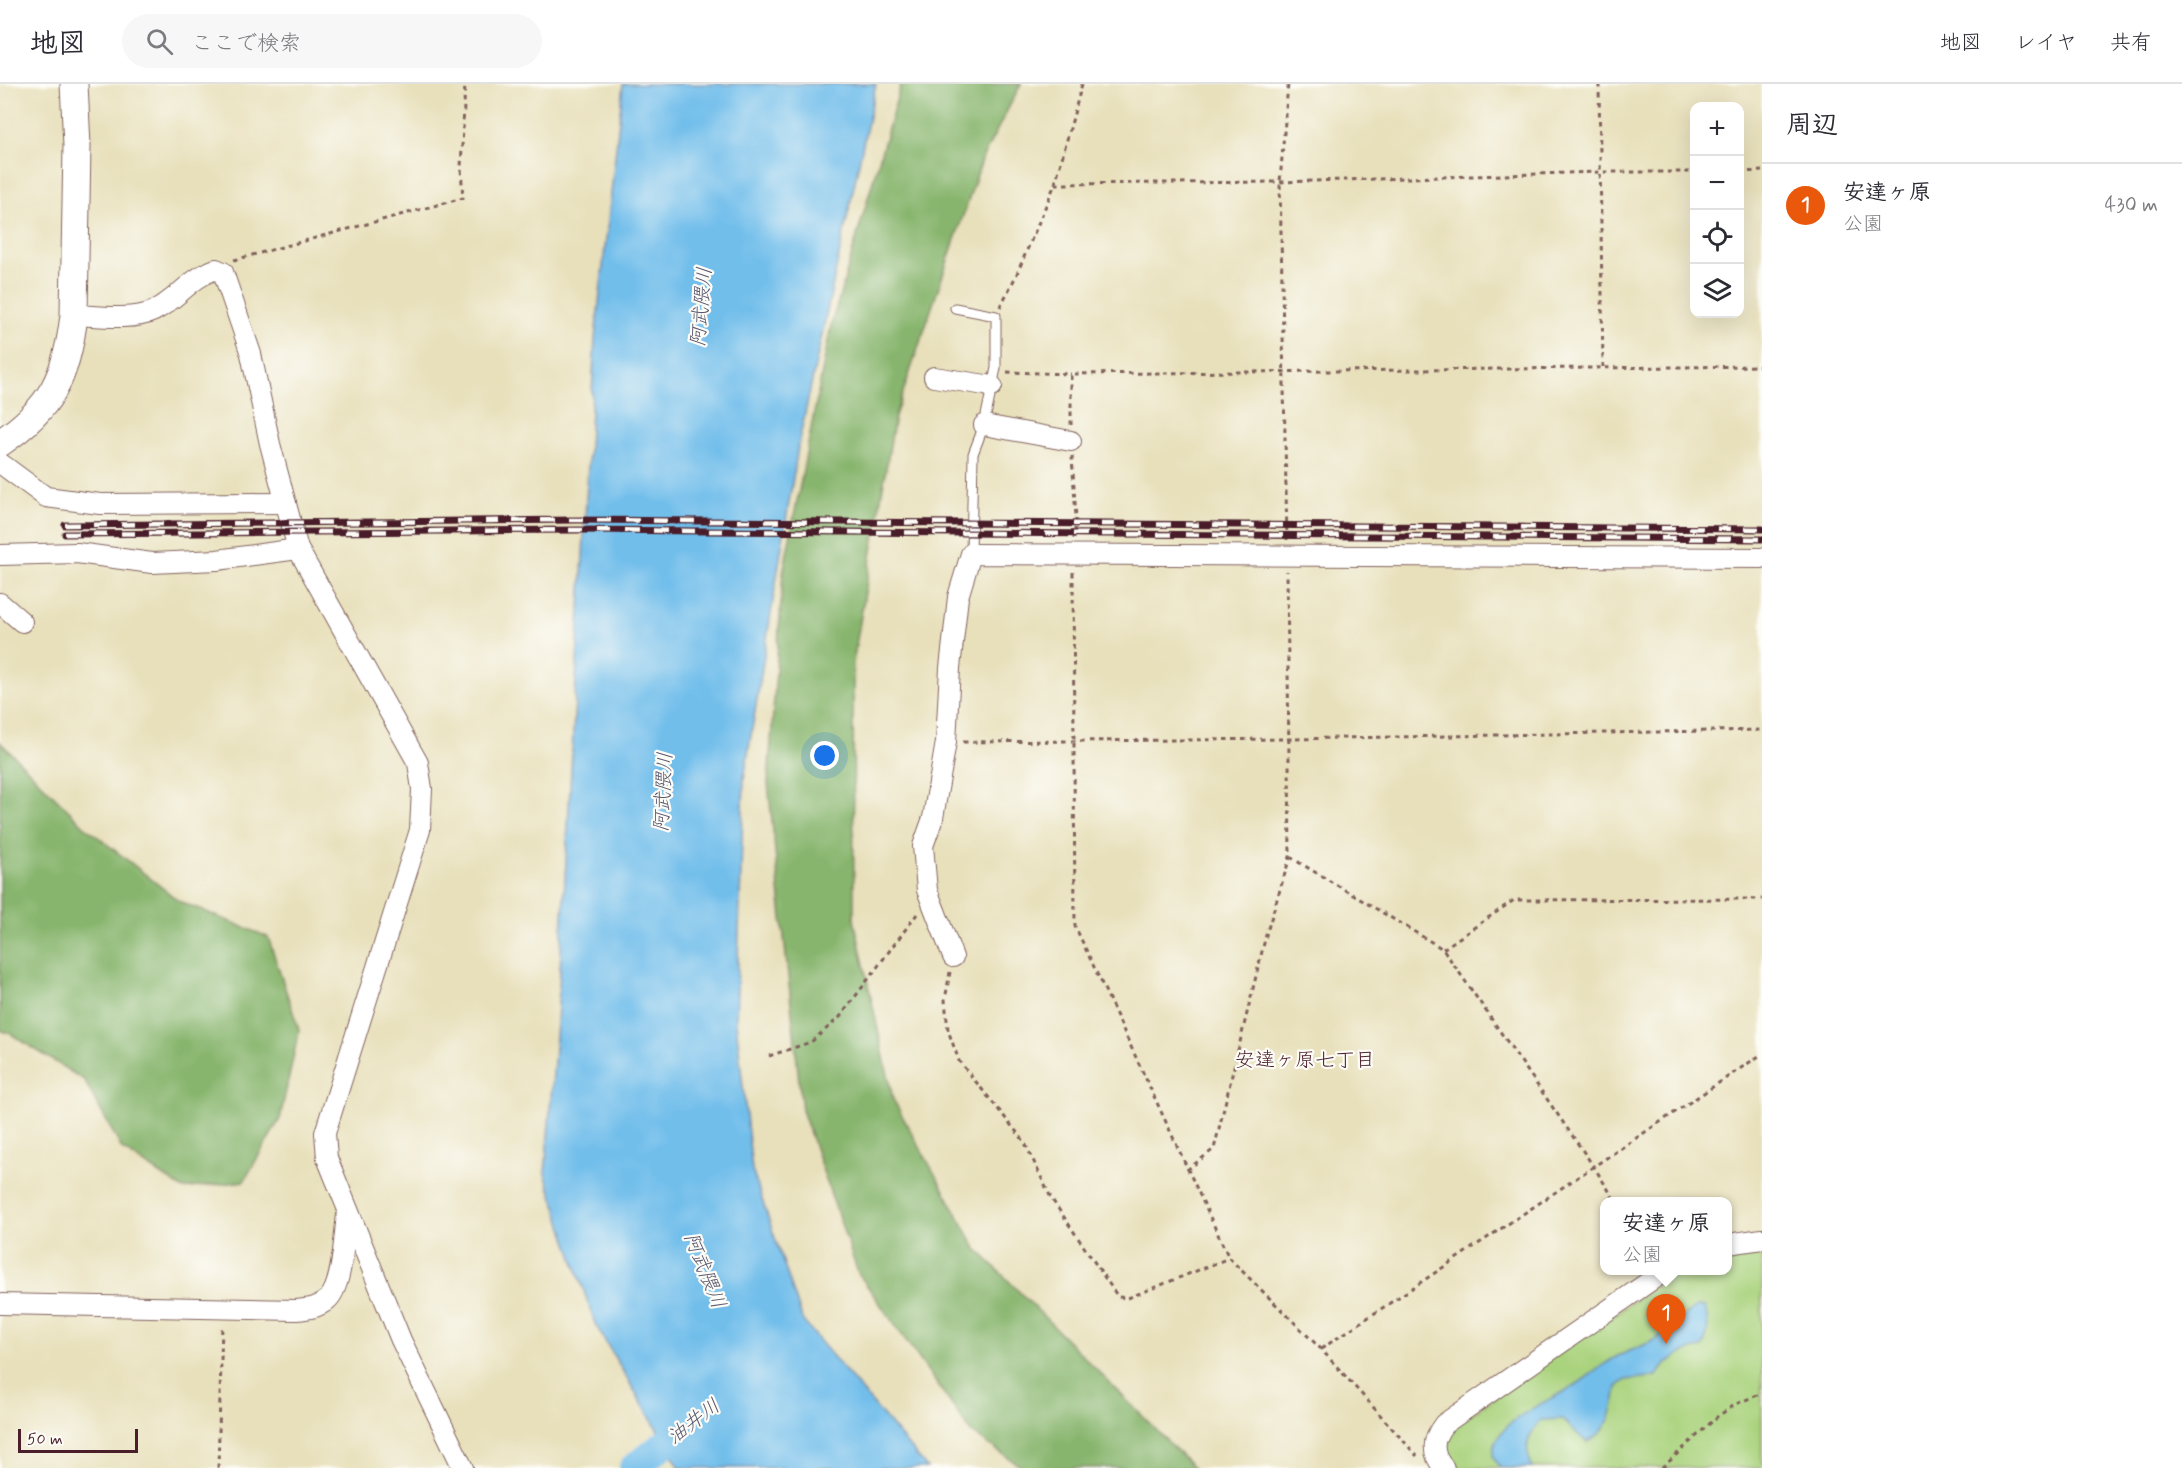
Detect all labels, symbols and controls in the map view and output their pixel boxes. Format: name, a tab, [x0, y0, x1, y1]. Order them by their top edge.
search box	[122, 14, 542, 68]
icon: search	[143, 25, 176, 58]
text: 地図	[30, 26, 86, 63]
text: 地図	[1940, 29, 1982, 57]
text: レイヤ	[2015, 29, 2077, 57]
text: 共有	[2110, 29, 2152, 57]
text: ここで検索	[191, 30, 301, 58]
map controls	[1690, 102, 1744, 318]
button: +	[1690, 102, 1744, 156]
text: 周辺	[1786, 109, 1838, 143]
button: −	[1690, 156, 1744, 210]
text: 安達ヶ原	[1843, 179, 1931, 207]
text: 1	[1801, 192, 1810, 219]
text: 430 m	[2105, 192, 2158, 219]
button: locate	[1690, 210, 1744, 264]
text: 公園	[1843, 211, 1883, 238]
button: layers	[1690, 264, 1744, 318]
water label: 阿武隈川	[685, 266, 719, 348]
your location	[810, 741, 839, 770]
water label: 阿武隈川	[648, 751, 680, 833]
district label: 安達ヶ原七丁目	[1235, 1047, 1375, 1074]
popup	[1600, 1197, 1732, 1275]
text: 安達ヶ原	[1622, 1210, 1710, 1238]
water label: 阿武隈川	[676, 1229, 732, 1313]
text: 公園	[1622, 1242, 1662, 1269]
pin: 1	[1646, 1294, 1686, 1344]
water label: 油井川	[662, 1393, 726, 1451]
scale bar	[18, 1426, 138, 1454]
text: 50 m	[27, 1429, 63, 1450]

